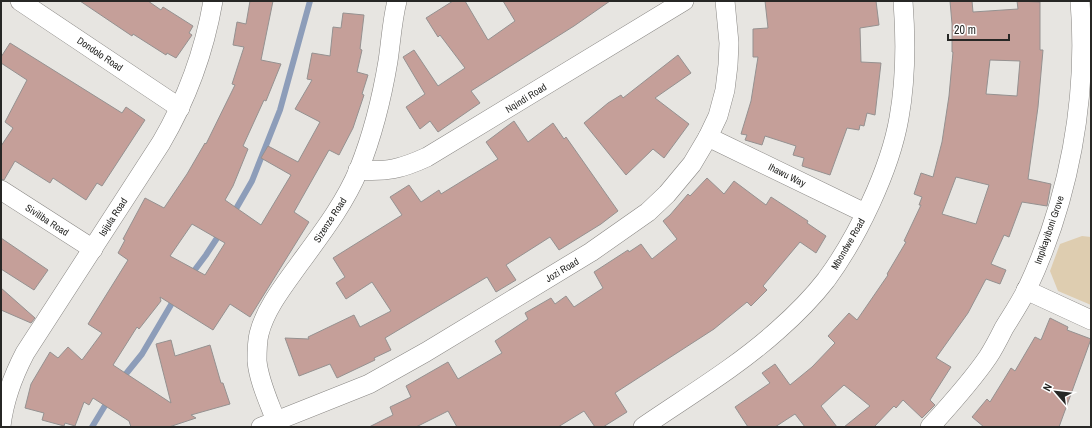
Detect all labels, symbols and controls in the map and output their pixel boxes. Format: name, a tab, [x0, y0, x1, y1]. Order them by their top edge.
scale bar	[948, 16, 1009, 42]
text: 20 m	[954, 22, 976, 38]
street label: Dondolo Road	[75, 34, 125, 74]
street label: Nqindi Road	[503, 80, 549, 116]
street label: Ihawu Way	[766, 160, 809, 190]
street label: Impikayiboni Grove	[1031, 194, 1067, 266]
street label: Isijula Road	[96, 195, 130, 239]
street label: Sizenze Road	[311, 195, 349, 245]
street label: Siviliba Road	[23, 201, 71, 239]
street label: Mbondwe Road	[828, 216, 868, 272]
street label: Jozi Road	[543, 255, 581, 285]
north arrow	[1036, 372, 1076, 412]
text: N	[1039, 381, 1055, 393]

